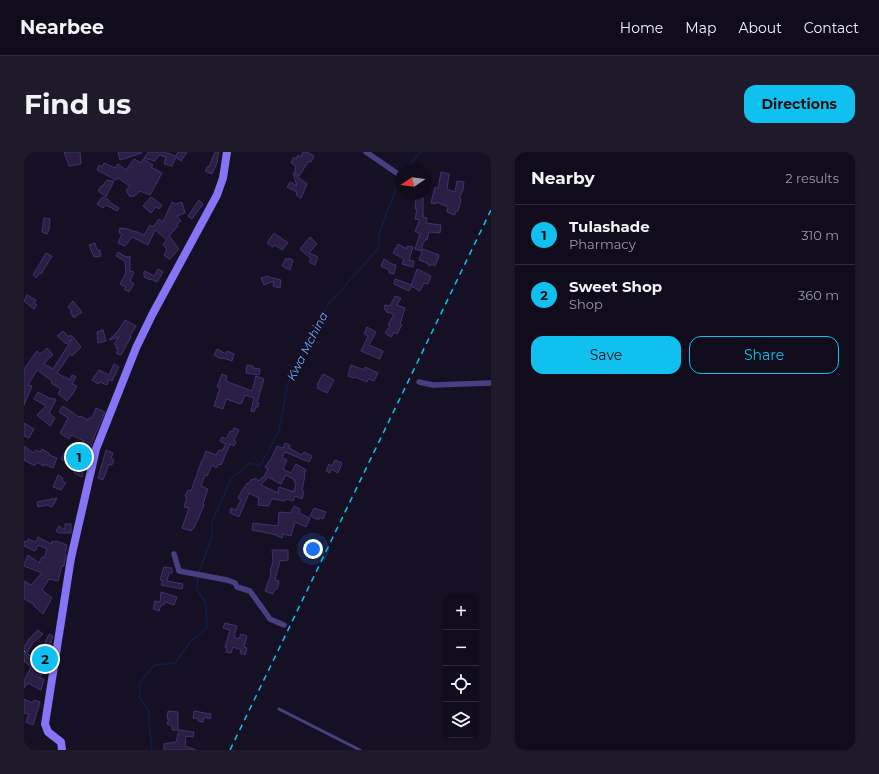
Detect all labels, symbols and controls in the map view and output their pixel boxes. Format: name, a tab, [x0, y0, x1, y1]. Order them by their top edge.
text: Nearbee	[20, 16, 104, 39]
text: Home	[620, 19, 663, 37]
text: Map	[685, 19, 716, 37]
text: About	[738, 19, 782, 37]
text: Contact	[804, 19, 859, 37]
button: Directions	[744, 85, 855, 123]
text: Find us	[24, 87, 131, 121]
north arrow	[395, 164, 431, 200]
text: Nearby	[531, 168, 595, 188]
text: 2 results	[785, 170, 839, 186]
text: Tulashade	[569, 217, 650, 236]
text: 1	[541, 227, 547, 243]
text: 310 m	[801, 227, 839, 243]
text: Pharmacy	[569, 236, 636, 252]
text: Sweet Shop	[569, 277, 662, 296]
text: 2	[540, 287, 548, 303]
text: 360 m	[798, 287, 839, 303]
text: Shop	[569, 296, 603, 312]
water label: Kwa Mchina	[283, 309, 331, 383]
button: Save	[531, 336, 681, 374]
button: Share	[689, 336, 839, 374]
pin: 1	[66, 442, 92, 472]
your location	[303, 539, 323, 559]
map controls	[443, 594, 479, 738]
button: +	[443, 594, 479, 630]
button: −	[443, 630, 479, 666]
pin: 2	[32, 644, 58, 674]
button: locate	[443, 666, 479, 702]
button: layers	[443, 702, 479, 738]

